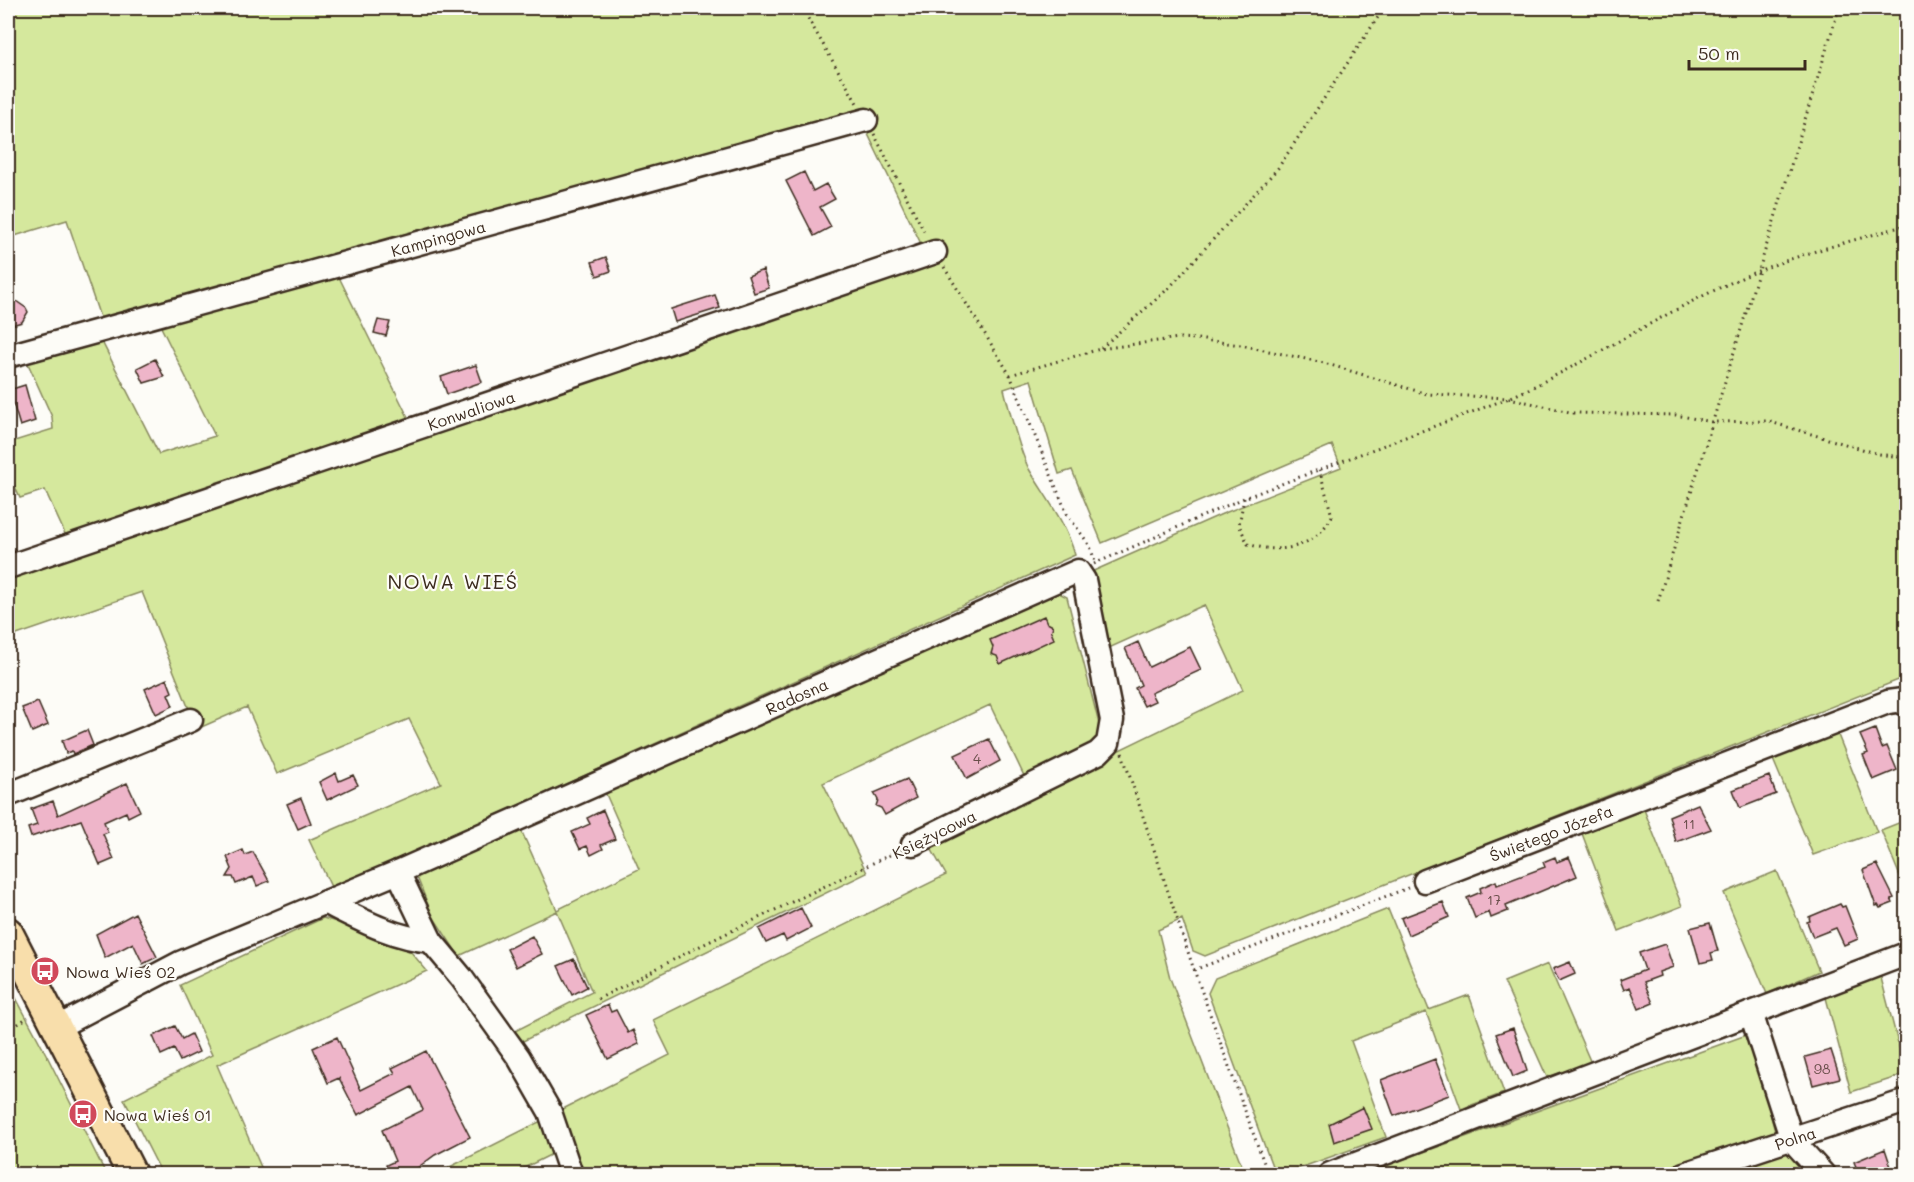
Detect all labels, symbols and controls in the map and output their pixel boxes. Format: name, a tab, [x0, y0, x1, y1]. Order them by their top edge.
scale bar	[1689, 33, 1804, 71]
text: 50 m	[1698, 41, 1740, 65]
street label: Kampingowa	[388, 215, 488, 261]
street label: Konwaliowa	[424, 385, 518, 434]
district label: NOWA WIEŚ	[388, 568, 518, 594]
street label: Radosna	[762, 673, 831, 719]
house number: 4	[973, 749, 982, 768]
street label: Świętego Józefa	[1486, 799, 1616, 866]
street label: Księżycowa	[889, 805, 979, 863]
house number: 11	[1683, 814, 1695, 833]
house number: 17	[1487, 890, 1501, 909]
bus stop icon: Nowa Wieś 02	[29, 955, 61, 987]
place label: Nowa Wieś 02	[66, 961, 175, 982]
house number: 98	[1814, 1059, 1830, 1078]
bus stop icon: Nowa Wieś 01	[67, 1098, 99, 1130]
place label: Nowa Wieś 01	[104, 1104, 212, 1125]
street label: Polna	[1772, 1121, 1818, 1154]

